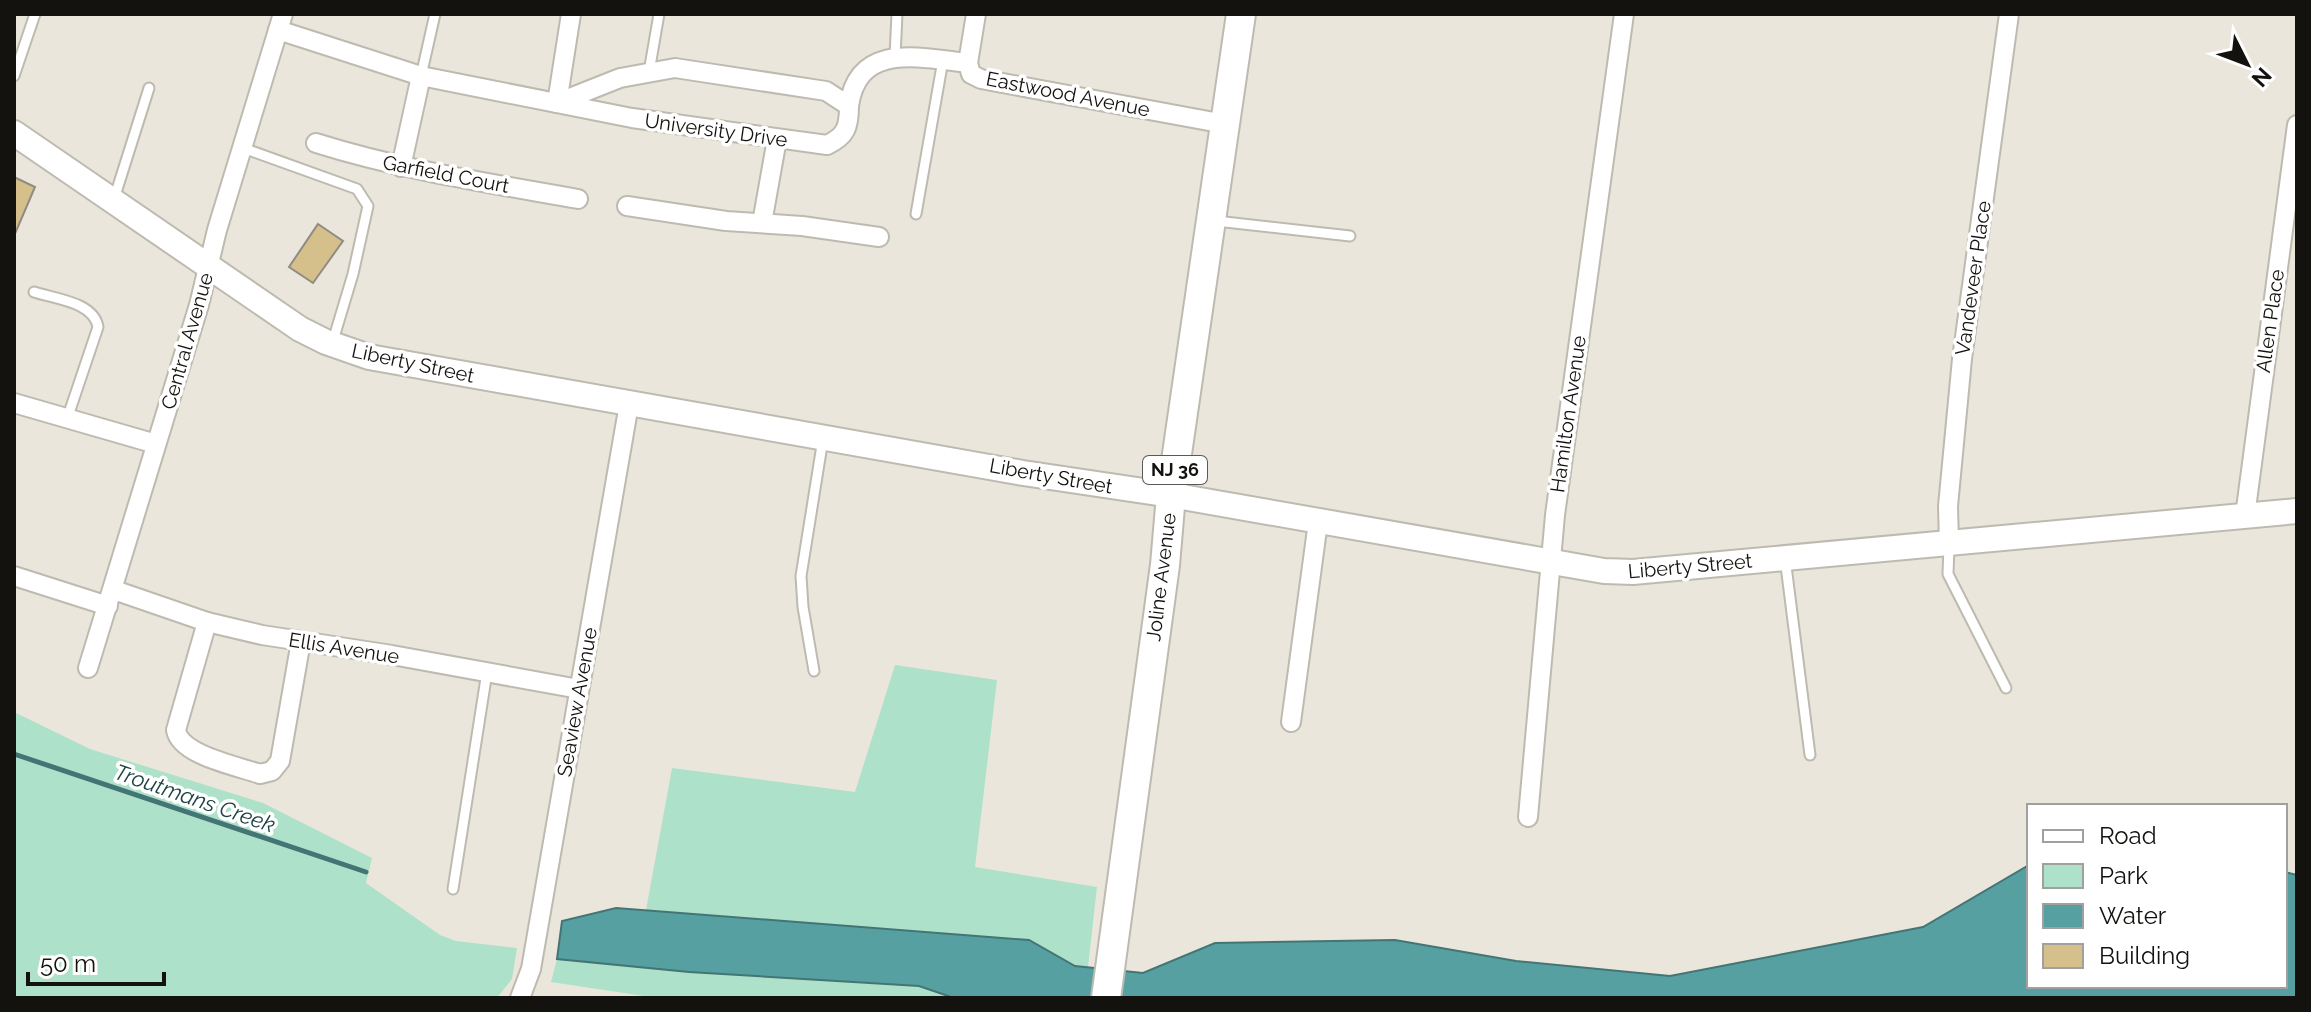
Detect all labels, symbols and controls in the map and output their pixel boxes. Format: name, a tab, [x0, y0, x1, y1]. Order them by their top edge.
north arrow	[2207, 24, 2287, 104]
text: N	[2247, 62, 2277, 92]
street label: Eastwood Avenue	[984, 66, 1152, 122]
street label: University Drive	[643, 108, 789, 152]
street label: Garfield Court	[381, 150, 512, 198]
street label: Vandeveer Place	[1950, 199, 1996, 357]
street label: Allen Place	[2251, 267, 2289, 374]
street label: Central Avenue	[156, 270, 218, 412]
street label: Hamilton Avenue	[1545, 334, 1591, 494]
street label: Liberty Street	[350, 338, 477, 388]
street label: Liberty Street	[988, 453, 1115, 499]
road number: NJ 36	[1143, 456, 1207, 484]
street label: Joline Avenue	[1141, 511, 1181, 643]
street label: Liberty Street	[1627, 549, 1753, 583]
street label: Seaview Avenue	[552, 625, 602, 779]
street label: Ellis Avenue	[287, 627, 401, 669]
water label: Troutmans Creek	[111, 758, 279, 838]
legend	[2027, 804, 2287, 988]
text: Road	[2099, 821, 2157, 850]
text: Park	[2099, 861, 2148, 890]
text: Water	[2099, 901, 2167, 930]
scale bar	[28, 936, 164, 986]
text: Building	[2099, 941, 2190, 970]
text: 50 m	[40, 949, 96, 978]

